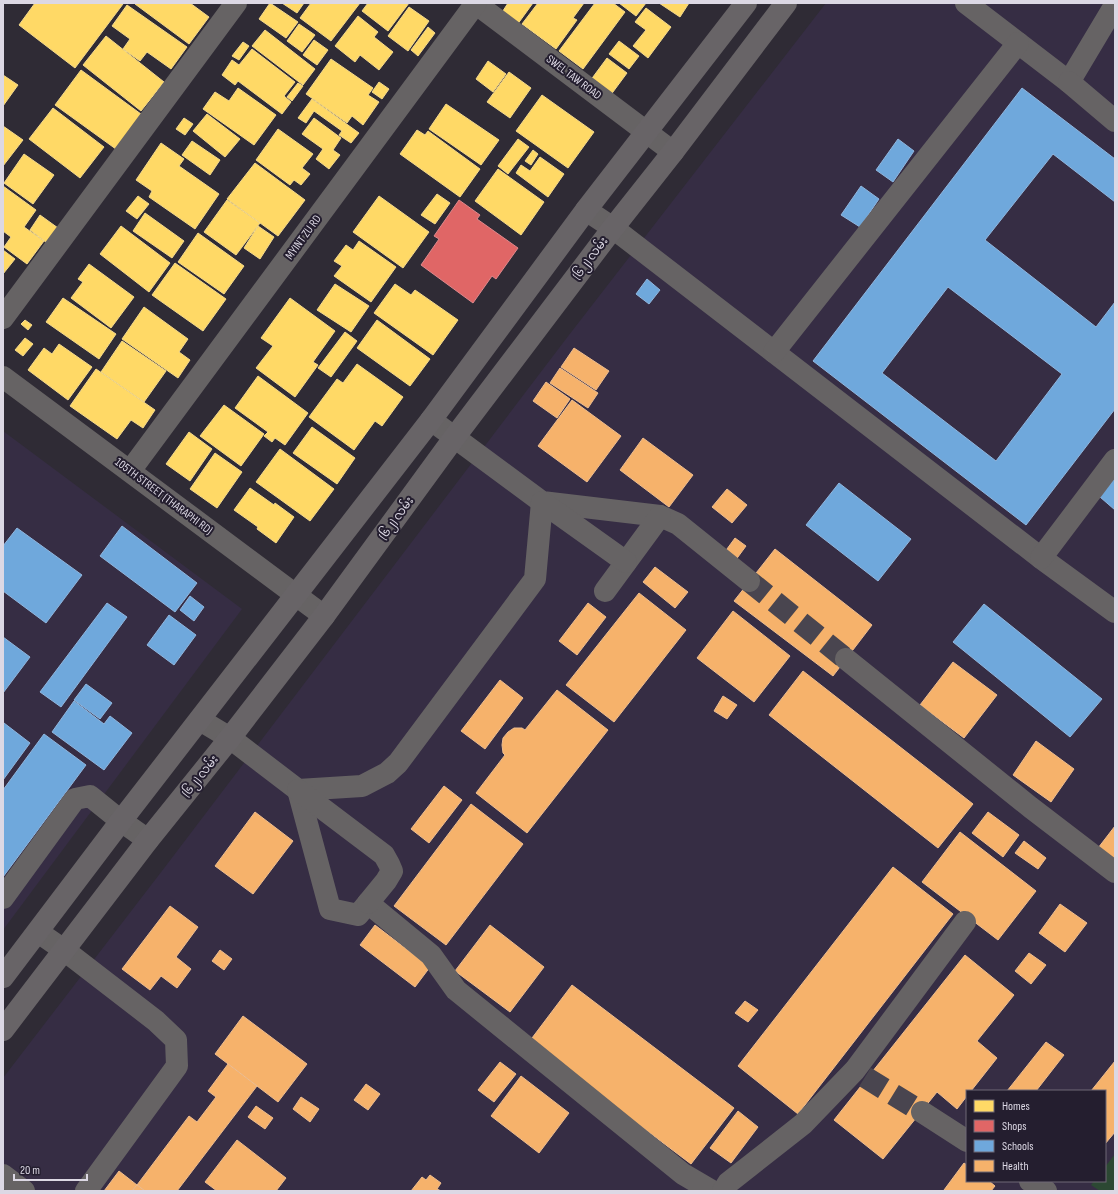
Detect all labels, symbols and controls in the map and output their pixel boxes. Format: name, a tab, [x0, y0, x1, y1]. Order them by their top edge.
street label: SWEL TAW ROAD	[543, 52, 604, 103]
street label: MYINT ZU RD	[282, 212, 325, 263]
street label: (၆၂) လမ်း	[568, 233, 613, 284]
street label: 105TH STREET (THARAPHI RD)	[112, 455, 215, 538]
street label: (၆၂) လမ်း	[374, 493, 419, 544]
street label: (၆၂) လမ်း	[177, 751, 223, 802]
legend	[966, 1090, 1106, 1182]
text: Homes	[1002, 1099, 1030, 1114]
text: Shops	[1002, 1119, 1027, 1134]
text: Schools	[1002, 1139, 1034, 1154]
scale bar	[14, 1156, 87, 1182]
text: Health	[1002, 1159, 1029, 1174]
text: 20 m	[20, 1163, 40, 1178]

